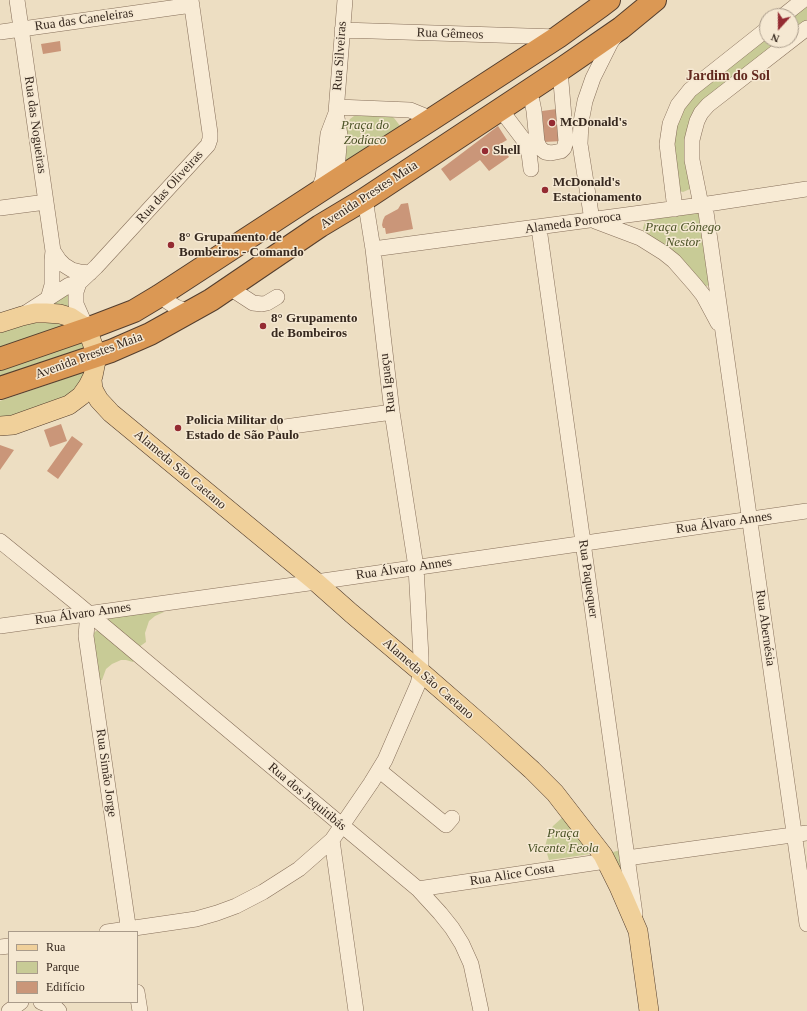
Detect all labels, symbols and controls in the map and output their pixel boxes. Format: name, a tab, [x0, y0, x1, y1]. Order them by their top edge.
street label: Rua das Caneleiras	[34, 5, 134, 35]
north arrow	[759, 8, 799, 48]
street label: Rua Silveiras	[330, 21, 350, 91]
street label: Rua Gêmeos	[416, 25, 484, 43]
text: N	[769, 31, 781, 45]
district label: Jardim do Sol	[686, 68, 770, 84]
street label: Rua das Nogueiras	[20, 75, 50, 175]
place label: McDonald's	[560, 115, 627, 131]
park label: Praça do Zodíaco	[341, 118, 389, 149]
marker: McDonald's	[547, 118, 557, 128]
place label: Shell	[493, 143, 520, 159]
marker: Shell	[480, 146, 490, 156]
street label: Rua das Oliveiras	[133, 147, 207, 227]
street label: Avenida Prestes Maia	[317, 158, 421, 232]
place label: McDonald's Estacionamento	[553, 175, 642, 206]
marker: McDonald's Estacionamento	[540, 185, 550, 195]
street label: Alameda Pororoca	[524, 209, 622, 237]
park label: Praça Cônego Nestor	[645, 220, 721, 251]
place label: 8° Grupamento de Bombeiros - Comando	[179, 230, 304, 261]
marker: 8° Grupamento de Bombeiros - Comando	[166, 240, 176, 250]
place label: 8° Grupamento de Bombeiros	[271, 311, 357, 342]
marker: 8° Grupamento de Bombeiros	[258, 321, 268, 331]
street label: Avenida Prestes Maia	[33, 329, 145, 383]
street label: Rua Iguaçu	[377, 352, 399, 414]
place label: Policia Militar do Estado de São Paulo	[186, 413, 299, 444]
marker: Policia Militar do Estado de São Paulo	[173, 423, 183, 433]
street label: Alameda São Caetano	[131, 427, 229, 513]
street label: Rua Álvaro Annes	[675, 509, 773, 537]
street label: Rua Paquequer	[575, 539, 601, 619]
street label: Rua Álvaro Annes	[355, 555, 453, 583]
street label: Rua Abernésia	[752, 589, 778, 667]
street label: Rua Álvaro Annes	[34, 600, 132, 628]
street label: Alameda São Caetano	[379, 635, 477, 723]
street label: Rua Simão Jorge	[92, 728, 120, 818]
street label: Rua dos Jequitibás	[265, 760, 349, 834]
park label: Praça Vicente Feola	[527, 826, 599, 857]
street label: Rua Alice Costa	[469, 861, 555, 889]
legend	[8, 931, 138, 1003]
text: Rua	[46, 940, 65, 954]
text: Parque	[46, 960, 79, 974]
text: Edifício	[46, 980, 85, 994]

